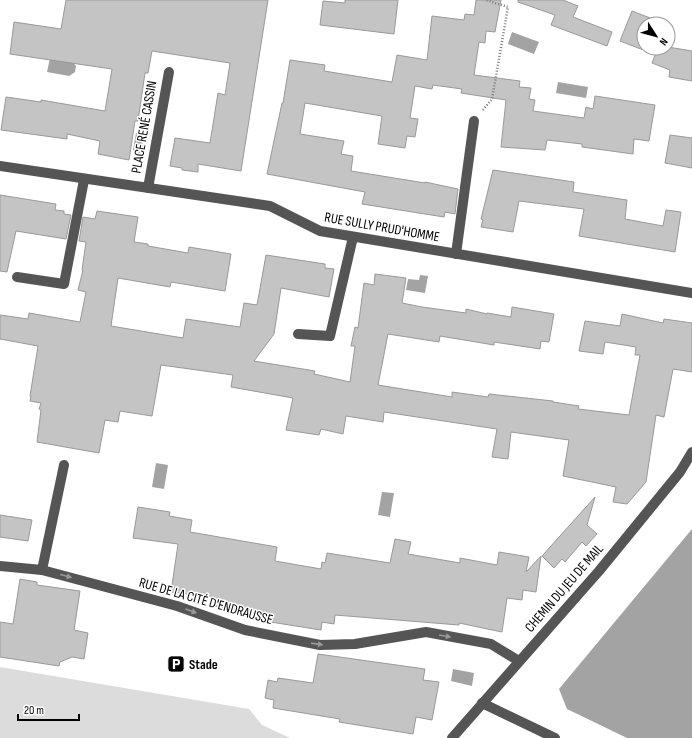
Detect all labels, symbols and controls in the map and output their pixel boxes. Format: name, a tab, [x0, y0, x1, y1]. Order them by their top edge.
north arrow	[636, 16, 676, 56]
text: N	[657, 35, 671, 48]
street label: PLACE RENÉ CASSIN	[127, 79, 161, 175]
street label: RUE SULLY PRUD'HOMME	[323, 209, 441, 246]
street label: CHEMIN DU JEU DE MAIL	[521, 540, 607, 636]
one-way arrow	[60, 573, 72, 579]
street label: RUE DE LA CITÉ D'ENDRAUSSE	[137, 574, 275, 628]
one-way arrow	[186, 608, 198, 614]
one-way arrow	[439, 633, 451, 639]
one-way arrow	[310, 641, 323, 647]
parking icon: Stade	[166, 654, 186, 674]
place label: Stade	[189, 656, 218, 673]
scale bar	[18, 696, 79, 722]
text: 20 m	[24, 703, 44, 718]

